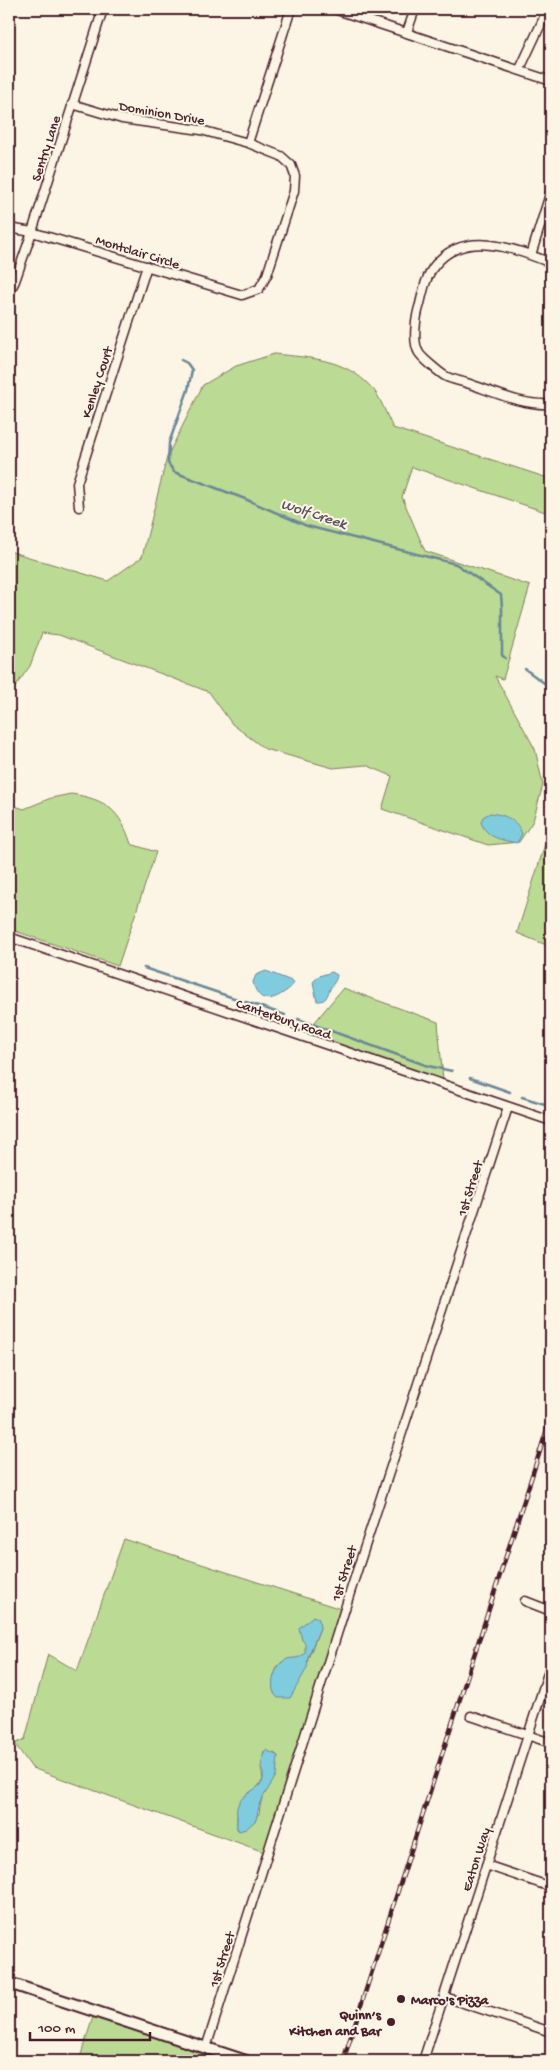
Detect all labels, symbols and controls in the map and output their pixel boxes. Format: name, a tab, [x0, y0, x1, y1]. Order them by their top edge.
street label: Dominion Drive	[116, 98, 207, 131]
street label: Sentry Lane	[29, 113, 66, 184]
street label: Montclair Circle	[93, 233, 182, 274]
street label: Kenley Court	[79, 344, 118, 421]
water label: Wolf Creek	[278, 496, 350, 534]
street label: Canterbury Road	[233, 996, 335, 1045]
street label: 1st Street	[454, 1158, 489, 1220]
street label: 1st Street	[328, 1543, 363, 1605]
street label: Eaton Way	[459, 1826, 496, 1894]
street label: 1st Street	[206, 1929, 241, 1991]
marker: Marco's Pizza	[395, 1993, 407, 2005]
place label: Marco's Pizza	[411, 1993, 490, 2010]
place label: Quinn’s Kitchen and Bar	[288, 2008, 383, 2041]
scale bar	[30, 2010, 150, 2042]
marker: Quinn’s Kitchen and Bar	[385, 2016, 397, 2028]
text: 100 m	[37, 2020, 76, 2038]

